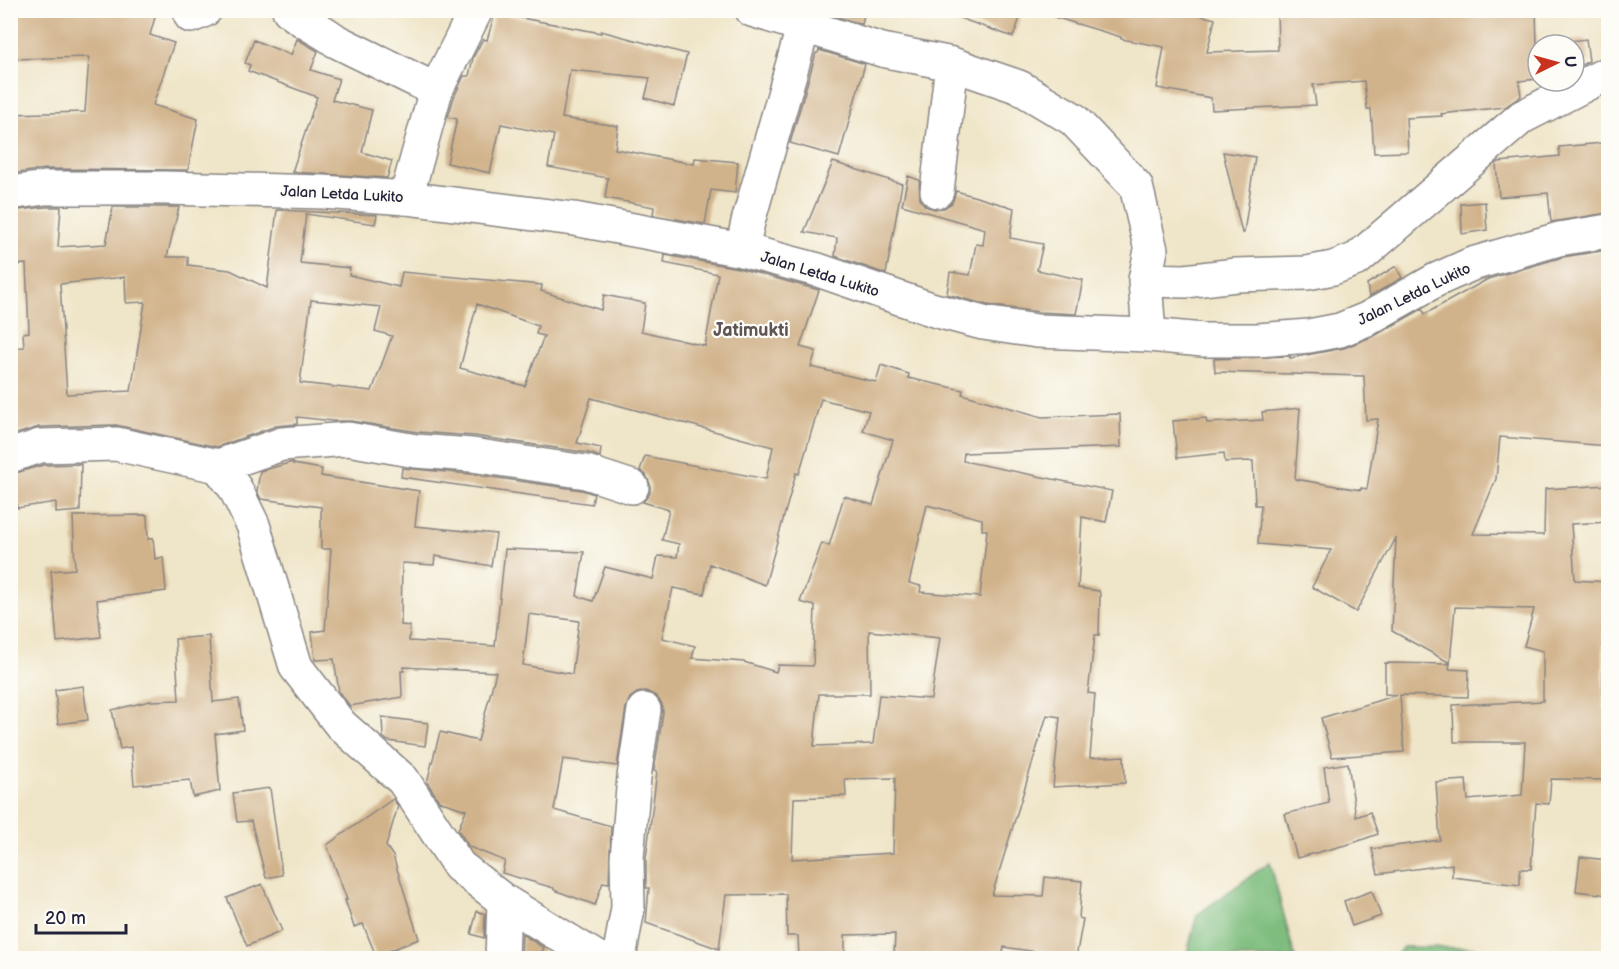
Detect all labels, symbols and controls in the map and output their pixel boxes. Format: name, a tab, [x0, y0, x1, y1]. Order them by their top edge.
north arrow	[1526, 33, 1586, 93]
text: U	[1559, 55, 1579, 68]
street label: Jalan Letda Lukito	[280, 182, 404, 207]
street label: Jalan Letda Lukito	[758, 247, 882, 302]
street label: Jalan Letda Lukito	[1355, 259, 1474, 330]
district label: Jatimukti	[713, 320, 789, 341]
scale bar	[36, 897, 126, 935]
text: 20 m	[45, 908, 86, 929]

